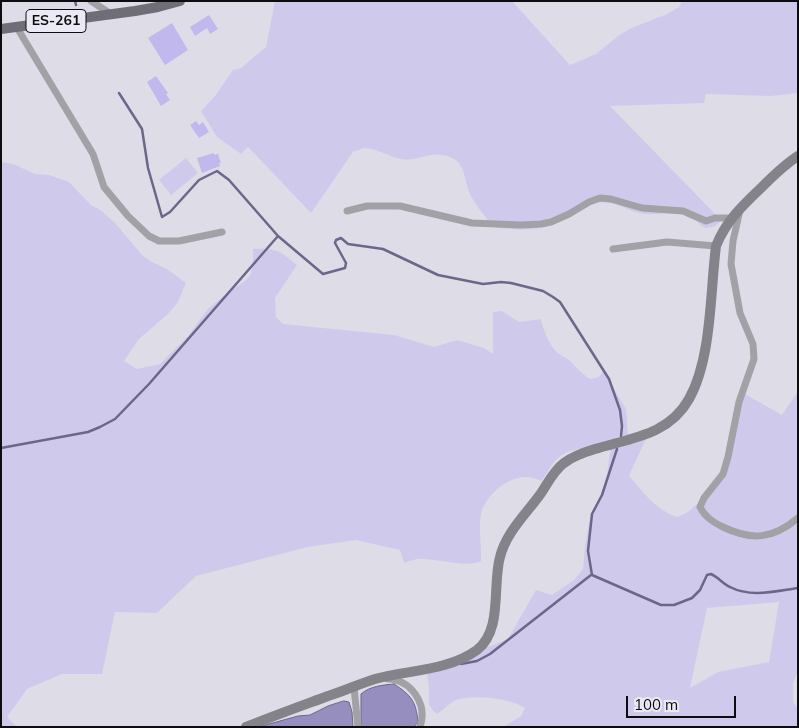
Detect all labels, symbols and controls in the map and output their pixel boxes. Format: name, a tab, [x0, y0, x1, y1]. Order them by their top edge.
road number: ES-261	[26, 10, 86, 32]
scale bar	[629, 686, 739, 718]
text: 100 m	[634, 695, 678, 714]

